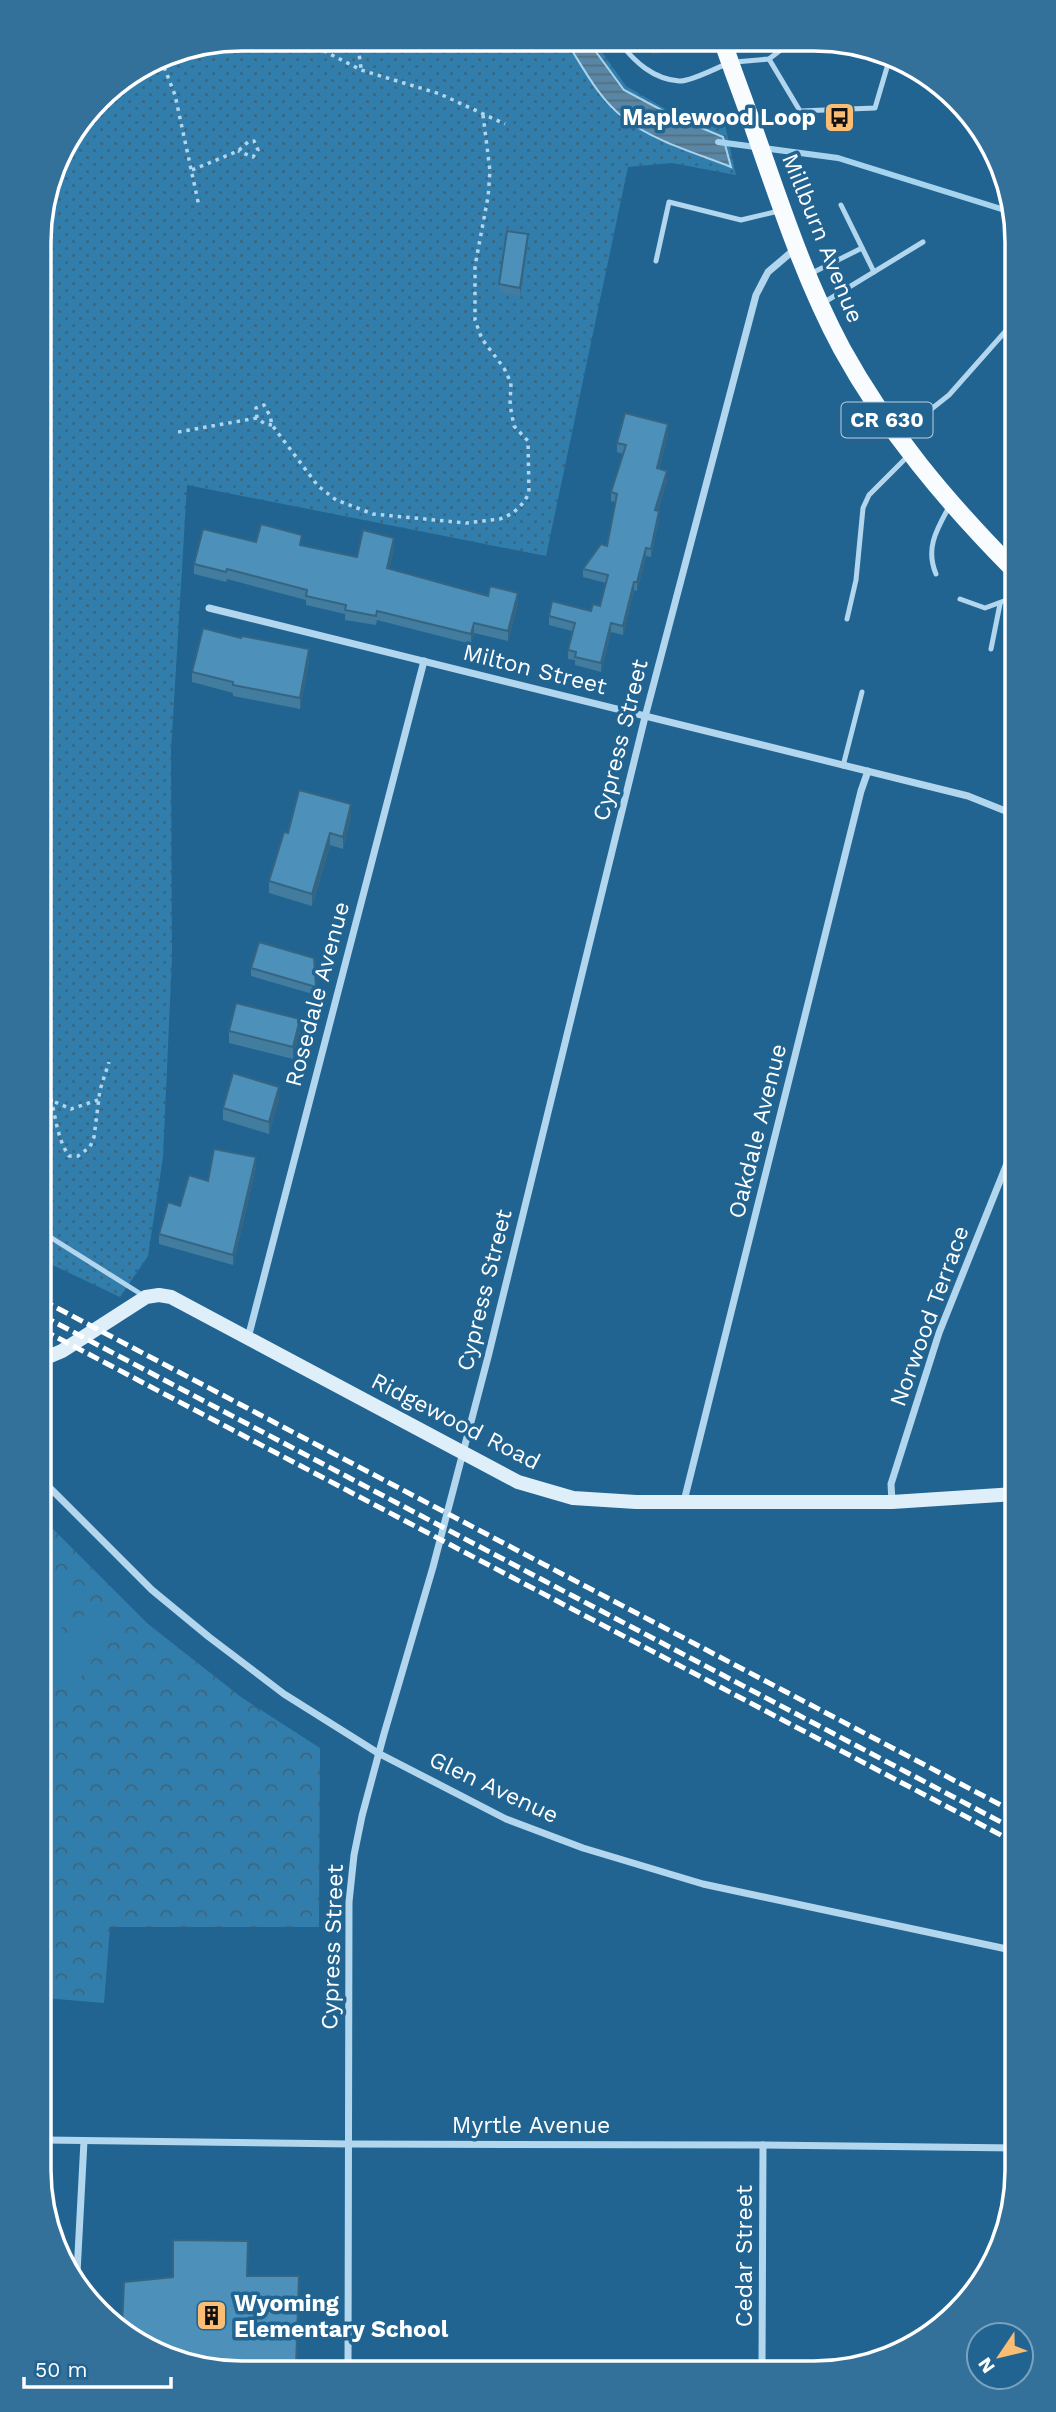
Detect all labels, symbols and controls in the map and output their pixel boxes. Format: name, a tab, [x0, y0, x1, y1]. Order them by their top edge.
bus stop icon: Maplewood Loop	[822, 100, 856, 134]
place label: Maplewood Loop	[622, 104, 816, 131]
street label: Millburn Avenue	[776, 150, 869, 327]
road number: CR 630	[842, 402, 932, 438]
street label: Milton Street	[460, 639, 610, 700]
street label: Cypress Street	[587, 656, 654, 824]
street label: Rosedale Avenue	[280, 899, 355, 1089]
street label: Oakdale Avenue	[723, 1041, 792, 1221]
street label: Cypress Street	[451, 1206, 518, 1374]
street label: Norwood Terrace	[884, 1222, 975, 1410]
street label: Ridgewood Road	[367, 1367, 545, 1476]
street label: Glen Avenue	[425, 1746, 563, 1829]
street label: Cypress Street	[316, 1863, 349, 2030]
street label: Myrtle Avenue	[452, 2112, 610, 2139]
street label: Cedar Street	[731, 2184, 758, 2327]
place label: Wyoming Elementary School	[234, 2290, 449, 2343]
building icon: Wyoming Elementary School	[194, 2299, 228, 2333]
north arrow	[965, 2321, 1035, 2391]
scale bar	[24, 2346, 172, 2390]
text: N	[973, 2353, 1000, 2378]
text: 50 m	[35, 2357, 87, 2382]

